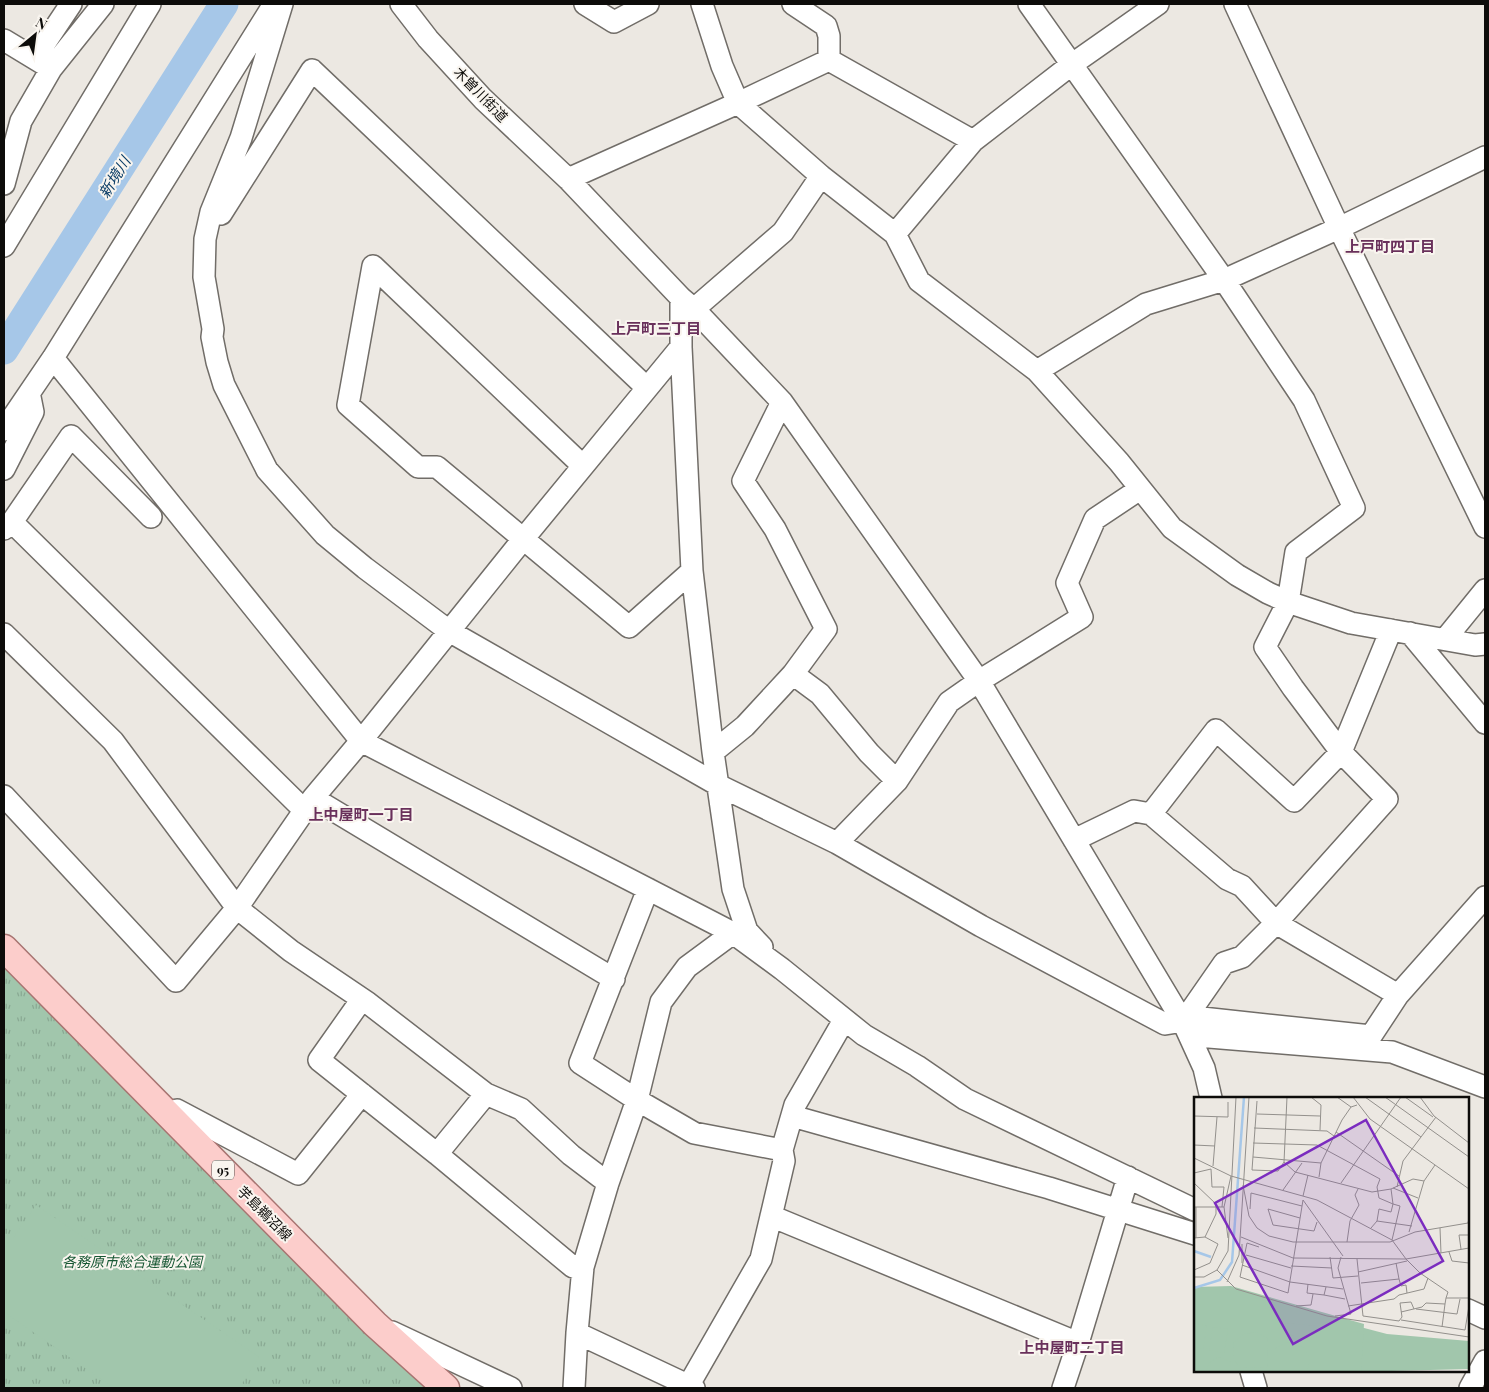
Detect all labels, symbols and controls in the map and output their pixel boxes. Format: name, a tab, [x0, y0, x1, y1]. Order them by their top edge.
north arrow	[10, 10, 60, 60]
text: N	[33, 12, 51, 34]
street label: 木曽川街道	[450, 62, 512, 126]
water label: 新境川	[94, 151, 135, 201]
district label: 上戸町四丁目	[1345, 236, 1435, 256]
district label: 上戸町三丁目	[611, 318, 701, 338]
district label: 上中屋町一丁目	[308, 804, 414, 824]
inset map	[1194, 1097, 1469, 1372]
road number: 95	[212, 1160, 234, 1180]
street label: 芋島鵜沼線	[234, 1182, 296, 1244]
park label: 各務原市総合運動公園	[62, 1252, 204, 1271]
district label: 上中屋町二丁目	[1019, 1337, 1125, 1357]

